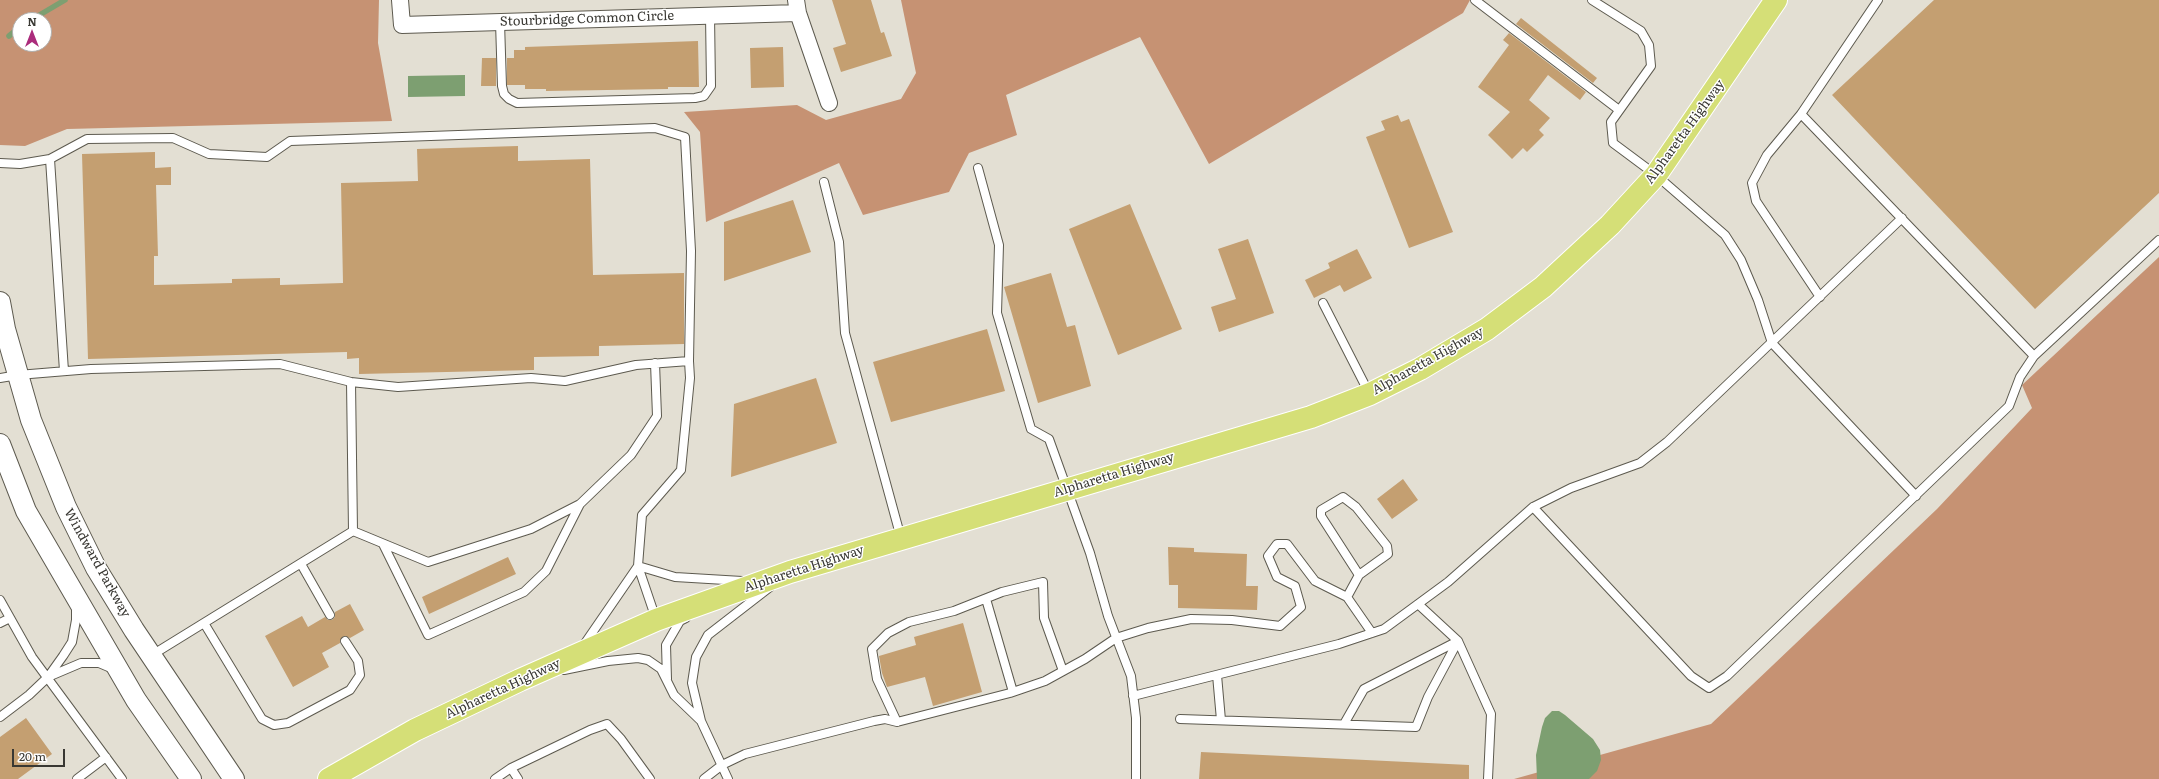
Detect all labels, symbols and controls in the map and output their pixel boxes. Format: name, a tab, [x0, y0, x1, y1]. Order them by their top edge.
street label: Stourbridge Common Circle	[500, 8, 674, 30]
north arrow	[12, 12, 52, 52]
text: N	[27, 13, 37, 29]
street label: Alpharetta Highway	[1642, 77, 1728, 187]
street label: Alpharetta Highway	[1370, 324, 1486, 398]
street label: Alpharetta Highway	[1052, 449, 1176, 501]
street label: Windward Parkway	[61, 506, 133, 620]
street label: Alpharetta Highway	[742, 542, 866, 596]
street label: Alpharetta Highway	[443, 656, 563, 722]
scale bar	[14, 741, 67, 767]
text: 20 m	[19, 747, 46, 765]

